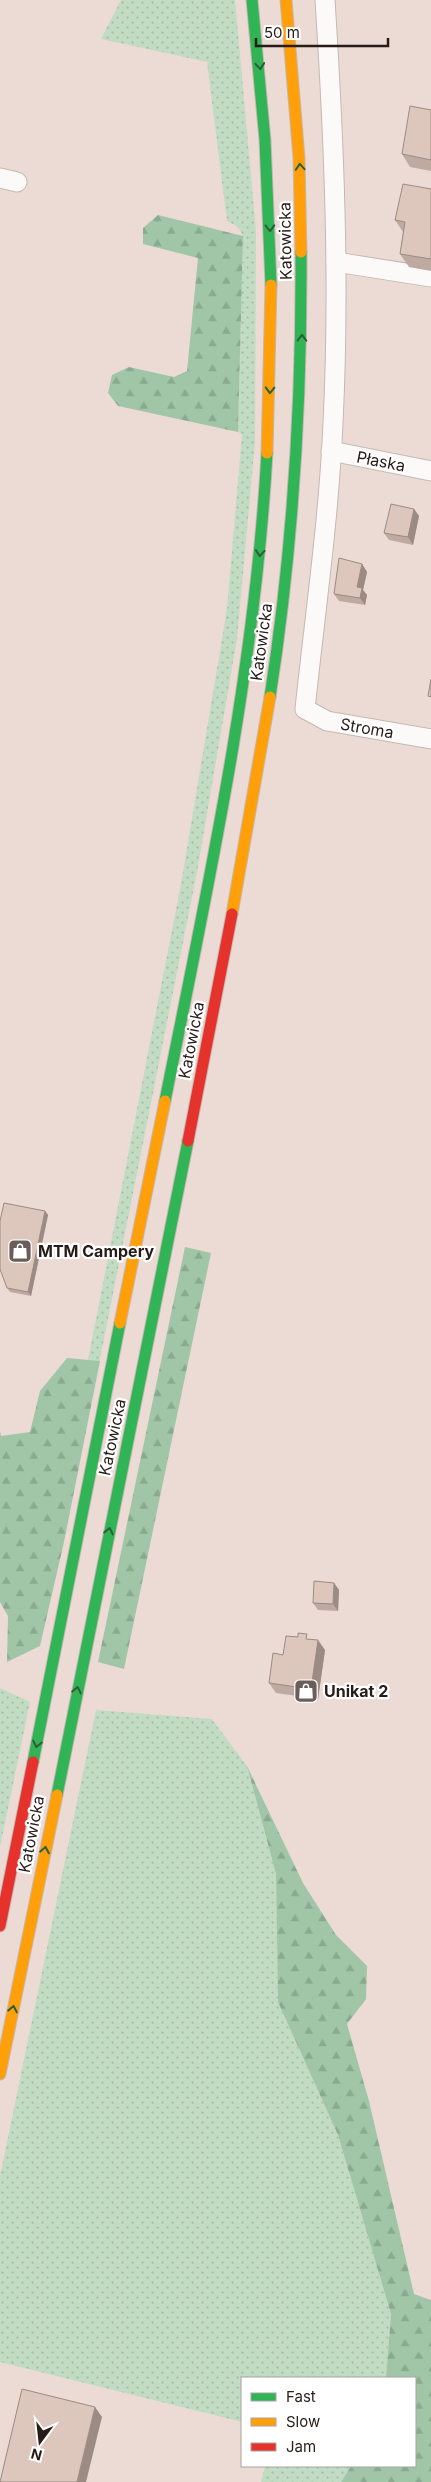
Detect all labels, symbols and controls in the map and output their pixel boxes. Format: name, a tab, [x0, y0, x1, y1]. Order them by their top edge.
scale bar	[256, 15, 388, 47]
text: 50 m	[264, 23, 300, 42]
one-way arrow	[254, 62, 265, 70]
one-way arrow	[294, 163, 305, 171]
street label: Katowicka	[274, 202, 296, 280]
one-way arrow	[265, 224, 275, 232]
one-way arrow	[296, 334, 307, 342]
one-way arrow	[265, 387, 275, 395]
street label: Płaska	[355, 446, 407, 476]
one-way arrow	[255, 549, 266, 557]
street label: Katowicka	[246, 602, 276, 682]
street label: Stroma	[339, 713, 395, 743]
street label: Katowicka	[174, 1000, 208, 1080]
shop icon: MTM Campery	[7, 1238, 33, 1264]
place label: MTM Campery	[38, 1241, 154, 1261]
street label: Katowicka	[94, 1397, 130, 1477]
one-way arrow	[103, 1527, 114, 1535]
shop icon: Unikat 2	[293, 1678, 319, 1704]
place label: Unikat 2	[324, 1681, 388, 1701]
one-way arrow	[72, 1686, 82, 1695]
one-way arrow	[32, 1740, 43, 1749]
street label: Katowicka	[14, 1794, 48, 1874]
one-way arrow	[39, 1845, 50, 1854]
one-way arrow	[7, 2005, 18, 2013]
legend	[241, 2377, 416, 2467]
text: Fast	[286, 2387, 316, 2406]
text: Slow	[286, 2412, 320, 2431]
north arrow	[15, 2417, 65, 2467]
text: Jam	[286, 2437, 316, 2456]
text: N	[29, 2445, 44, 2465]

